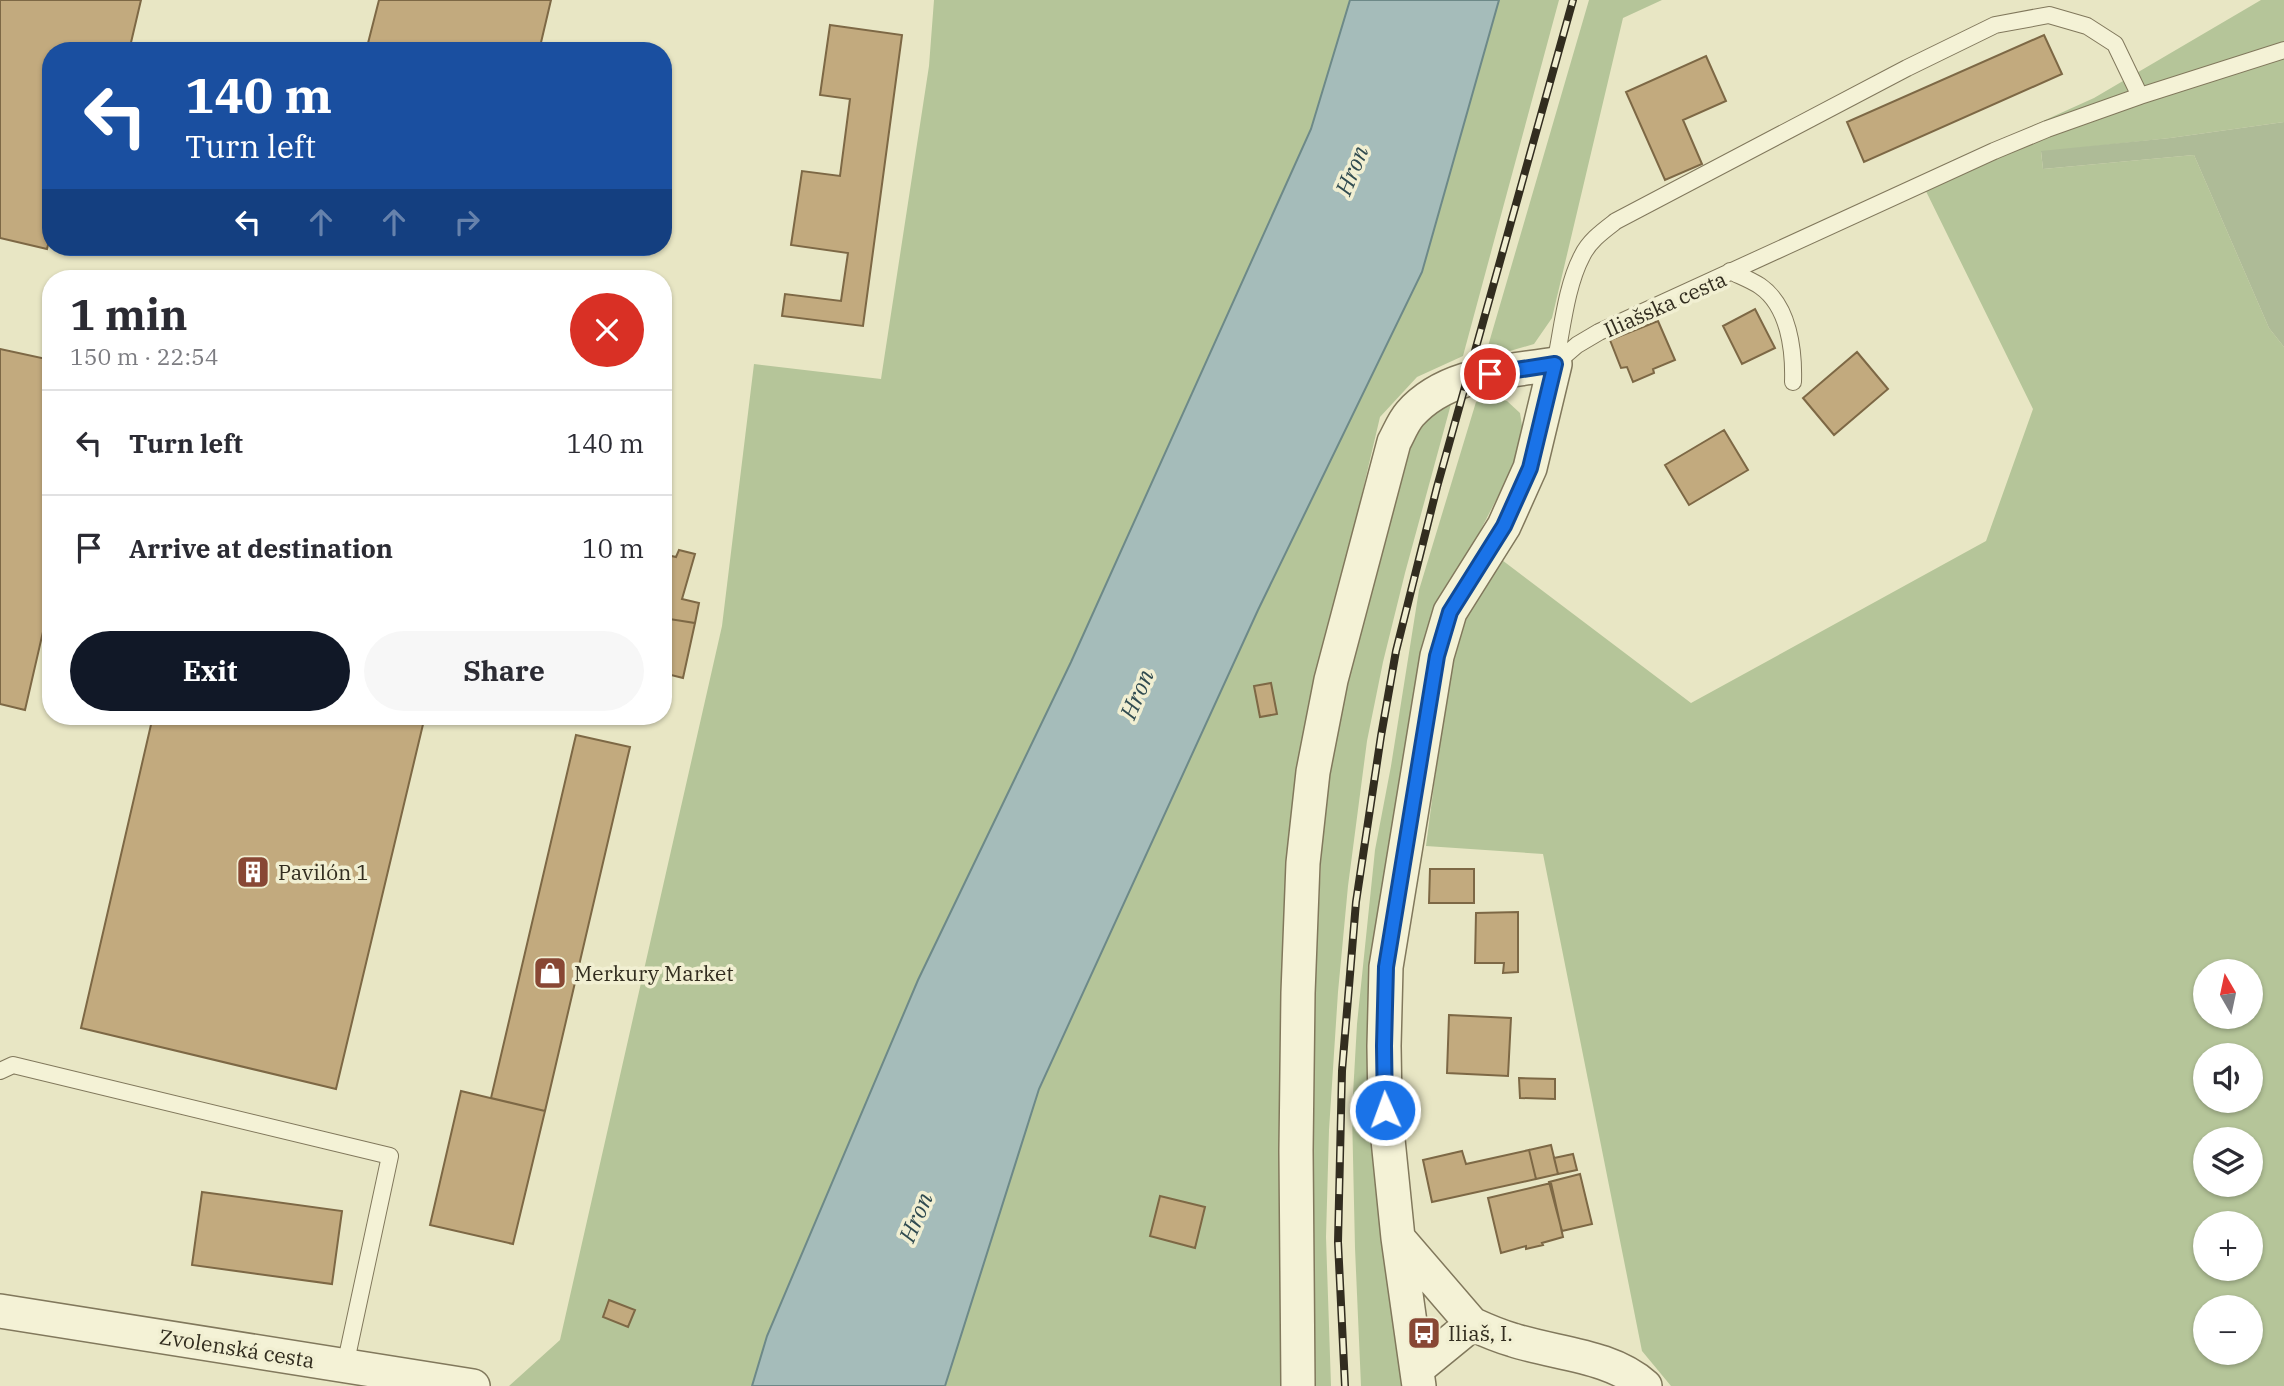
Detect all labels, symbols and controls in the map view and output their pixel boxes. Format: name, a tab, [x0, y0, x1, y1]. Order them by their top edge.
text: 140 m	[185, 63, 332, 126]
icon: left	[70, 70, 161, 161]
text: Turn left	[185, 125, 316, 167]
water label: Hron	[1327, 141, 1374, 200]
icon: left	[229, 203, 267, 241]
icon: ahead	[302, 203, 340, 241]
icon: ahead	[375, 203, 413, 241]
icon: right	[448, 203, 486, 241]
street label: Iliašska cesta	[1599, 264, 1731, 344]
text: 1 min	[70, 287, 188, 342]
button: close	[570, 293, 644, 367]
text: 150 m · 22:54	[70, 341, 219, 371]
pin	[1460, 344, 1520, 404]
icon: arrive	[1471, 355, 1509, 393]
icon: left	[70, 424, 108, 462]
text: Turn left	[129, 426, 243, 460]
text: 140 m	[566, 426, 644, 460]
icon: arrive	[70, 529, 108, 567]
text: Arrive at destination	[129, 531, 393, 565]
text: 10 m	[582, 531, 644, 565]
button: Exit	[70, 631, 350, 711]
button: Share	[364, 631, 644, 711]
water label: Hron	[1112, 665, 1160, 724]
building icon: Pavilón 1	[234, 853, 272, 891]
place label: Pavilón 1	[278, 858, 369, 886]
shop icon: Merkury Market	[531, 954, 569, 992]
place label: Merkury Market	[574, 959, 734, 987]
north arrow	[2193, 959, 2263, 1029]
map controls	[2193, 959, 2263, 1365]
button: sound	[2193, 1043, 2263, 1113]
position arrow	[1348, 1073, 1422, 1147]
button: layers	[2193, 1127, 2263, 1197]
water label: Hron	[891, 1188, 939, 1247]
button: +	[2193, 1211, 2263, 1281]
button: −	[2193, 1295, 2263, 1365]
bus stop icon: Iliaš, I.	[1405, 1314, 1443, 1352]
place label: Iliaš, I.	[1448, 1319, 1513, 1347]
street label: Zvolenská cesta	[157, 1322, 317, 1374]

